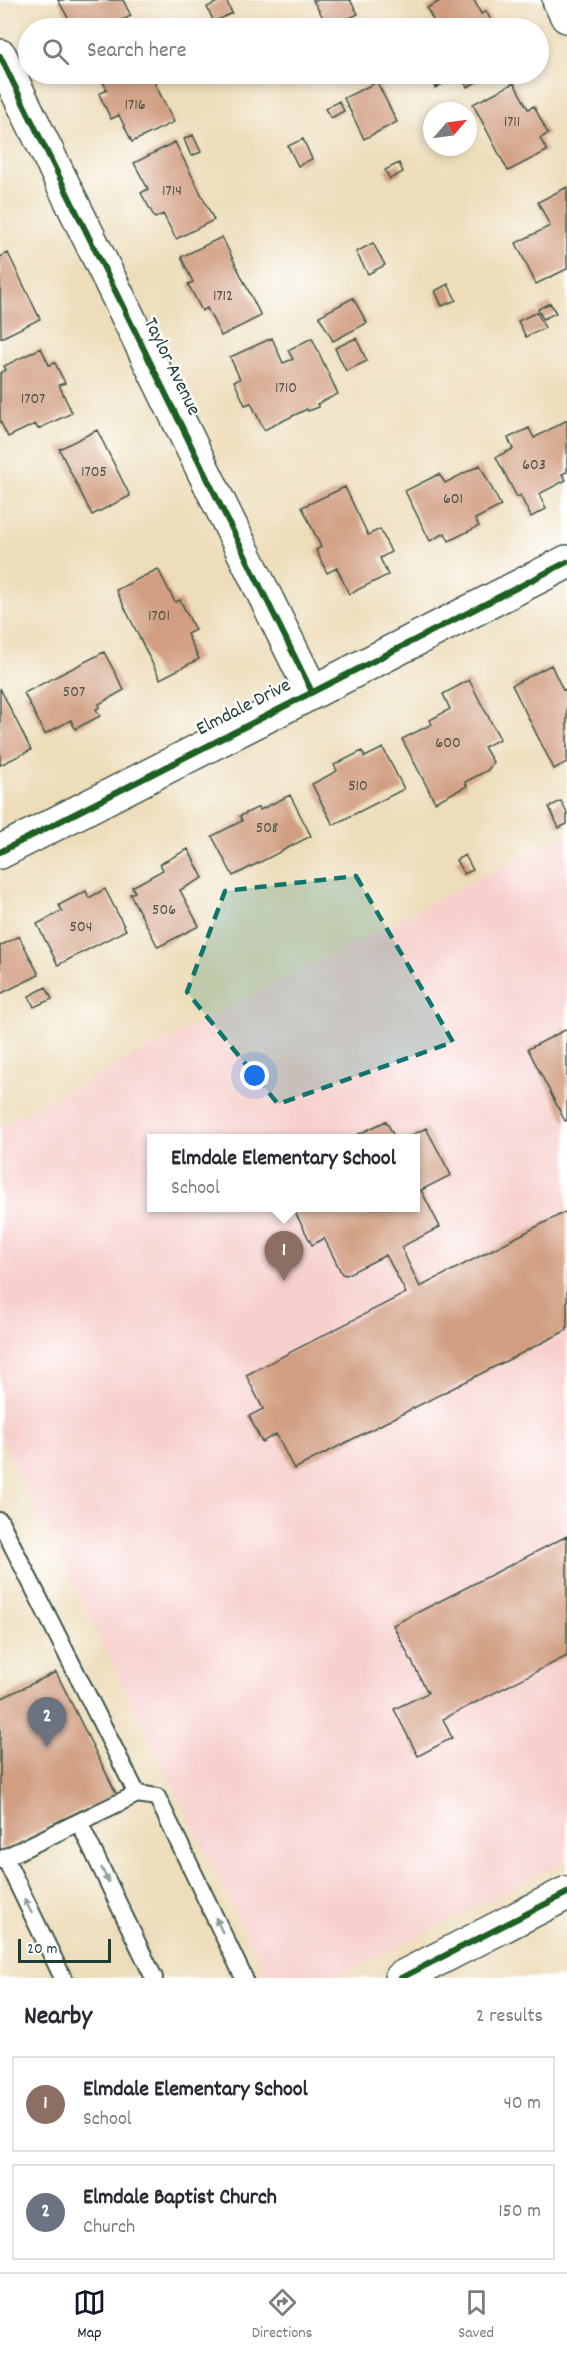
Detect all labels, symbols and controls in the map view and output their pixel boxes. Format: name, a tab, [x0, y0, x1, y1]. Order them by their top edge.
search box	[18, 18, 549, 84]
icon: search	[39, 35, 72, 68]
text: Search here	[87, 36, 186, 67]
house number: 1716	[125, 94, 146, 117]
north arrow	[423, 102, 477, 156]
house number: 1711	[504, 111, 520, 134]
house number: 1714	[162, 180, 182, 203]
house number: 1712	[213, 285, 233, 308]
street label: Taylor Avenue	[135, 313, 207, 421]
house number: 1710	[275, 377, 297, 400]
house number: 1707	[21, 388, 45, 411]
house number: 603	[522, 454, 546, 477]
house number: 1705	[81, 461, 107, 484]
house number: 601	[443, 488, 463, 511]
house number: 1701	[148, 605, 170, 628]
street label: Elmdale Drive	[192, 672, 296, 744]
house number: 507	[63, 681, 85, 704]
house number: 600	[435, 732, 461, 755]
house number: 510	[348, 775, 368, 798]
house number: 508	[256, 817, 278, 840]
house number: 506	[152, 899, 176, 922]
house number: 504	[70, 916, 92, 939]
your location	[240, 1061, 269, 1090]
popup	[147, 1134, 420, 1212]
text: Elmdale Elementary School	[171, 1144, 396, 1175]
text: School	[171, 1175, 220, 1203]
pin: 1	[264, 1232, 304, 1281]
pin: 2	[28, 1698, 66, 1747]
one-way arrow	[100, 1866, 109, 1883]
one-way arrow	[24, 1898, 33, 1915]
one-way arrow	[214, 1917, 223, 1934]
scale bar	[18, 1936, 111, 1964]
text: 20 m	[27, 1938, 57, 1961]
text: Nearby	[24, 1999, 92, 2036]
text: 2 results	[476, 2003, 543, 2031]
text: Elmdale Elementary School	[83, 2075, 308, 2106]
text: 1	[43, 2090, 48, 2118]
text: 40 m	[503, 2090, 541, 2118]
text: School	[83, 2106, 132, 2134]
text: Elmdale Baptist Church	[83, 2183, 277, 2214]
text: 2	[41, 2198, 50, 2226]
text: 150 m	[498, 2198, 541, 2226]
text: Church	[83, 2214, 135, 2242]
tab: Map	[73, 2286, 106, 2345]
tab: Directions	[252, 2286, 312, 2345]
tab: Saved	[458, 2286, 494, 2345]

